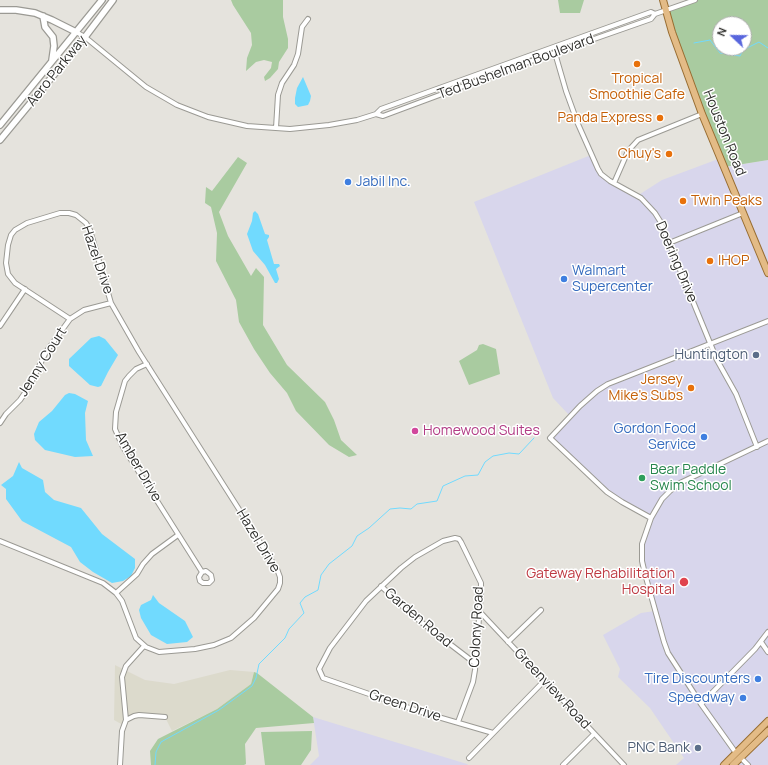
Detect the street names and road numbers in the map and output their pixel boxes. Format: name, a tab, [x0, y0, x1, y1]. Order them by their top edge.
street label: Ted Bushelman Boulevard	[435, 31, 597, 103]
street label: Aero Parkway	[23, 32, 91, 110]
street label: Houston Road	[699, 87, 749, 179]
street label: Doering Drive	[651, 219, 701, 305]
street label: Hazel Drive	[77, 224, 117, 296]
street label: Jenny Court	[15, 324, 71, 400]
street label: Amber Drive	[111, 429, 165, 505]
street label: Hazel Drive	[232, 506, 284, 576]
street label: Garden Road	[381, 585, 455, 651]
street label: Colony Road	[466, 586, 488, 668]
street label: Greenview Road	[510, 645, 594, 733]
street label: Green Drive	[367, 686, 443, 726]

